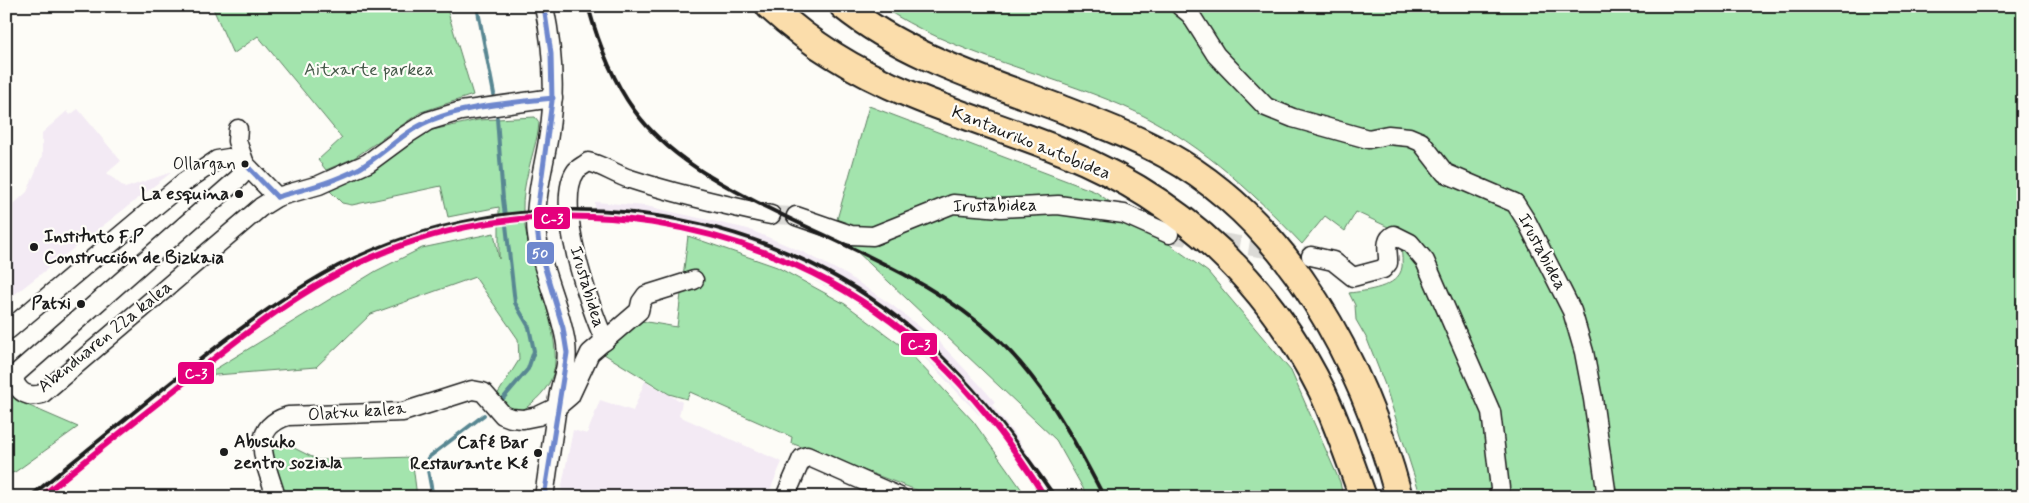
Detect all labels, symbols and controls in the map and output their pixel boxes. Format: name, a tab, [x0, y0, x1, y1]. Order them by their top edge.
park label: Aitxarte parkea	[304, 58, 434, 82]
street label: Kantauriko autobidea	[948, 100, 1114, 186]
place label: Ollargan	[173, 153, 236, 176]
marker: Ollargan	[240, 159, 250, 169]
place label: La esquina	[141, 182, 229, 206]
marker: La esquina	[233, 188, 245, 200]
street label: Irustabidea	[953, 193, 1037, 219]
line badge: C-3	[533, 206, 571, 230]
street label: Irustabidea	[1512, 209, 1572, 295]
text: C-3	[541, 210, 564, 228]
place label: Instituto F.P Construcción de Bizkaia	[44, 225, 224, 270]
marker: Instituto F.P Construcción de Bizkaia	[28, 241, 40, 253]
line badge: 50	[526, 241, 555, 265]
street label: Irustabidea	[563, 243, 611, 331]
text: 50	[532, 245, 548, 263]
street label: Abenduaren 22a kalea	[33, 275, 177, 399]
place label: Patxi	[31, 292, 71, 316]
marker: Patxi	[75, 298, 87, 310]
line badge: C-3	[900, 332, 938, 356]
text: C-3	[908, 336, 931, 354]
line badge: C-3	[177, 361, 215, 385]
text: C-3	[185, 365, 208, 383]
street label: Olatxu kalea	[307, 397, 407, 427]
place label: Abusuko zentro soziala	[234, 430, 343, 475]
place label: Café Bar Restaurante Ké	[410, 431, 529, 476]
marker: Abusuko zentro soziala	[218, 446, 230, 458]
marker: Café Bar Restaurante Ké	[532, 447, 544, 459]

